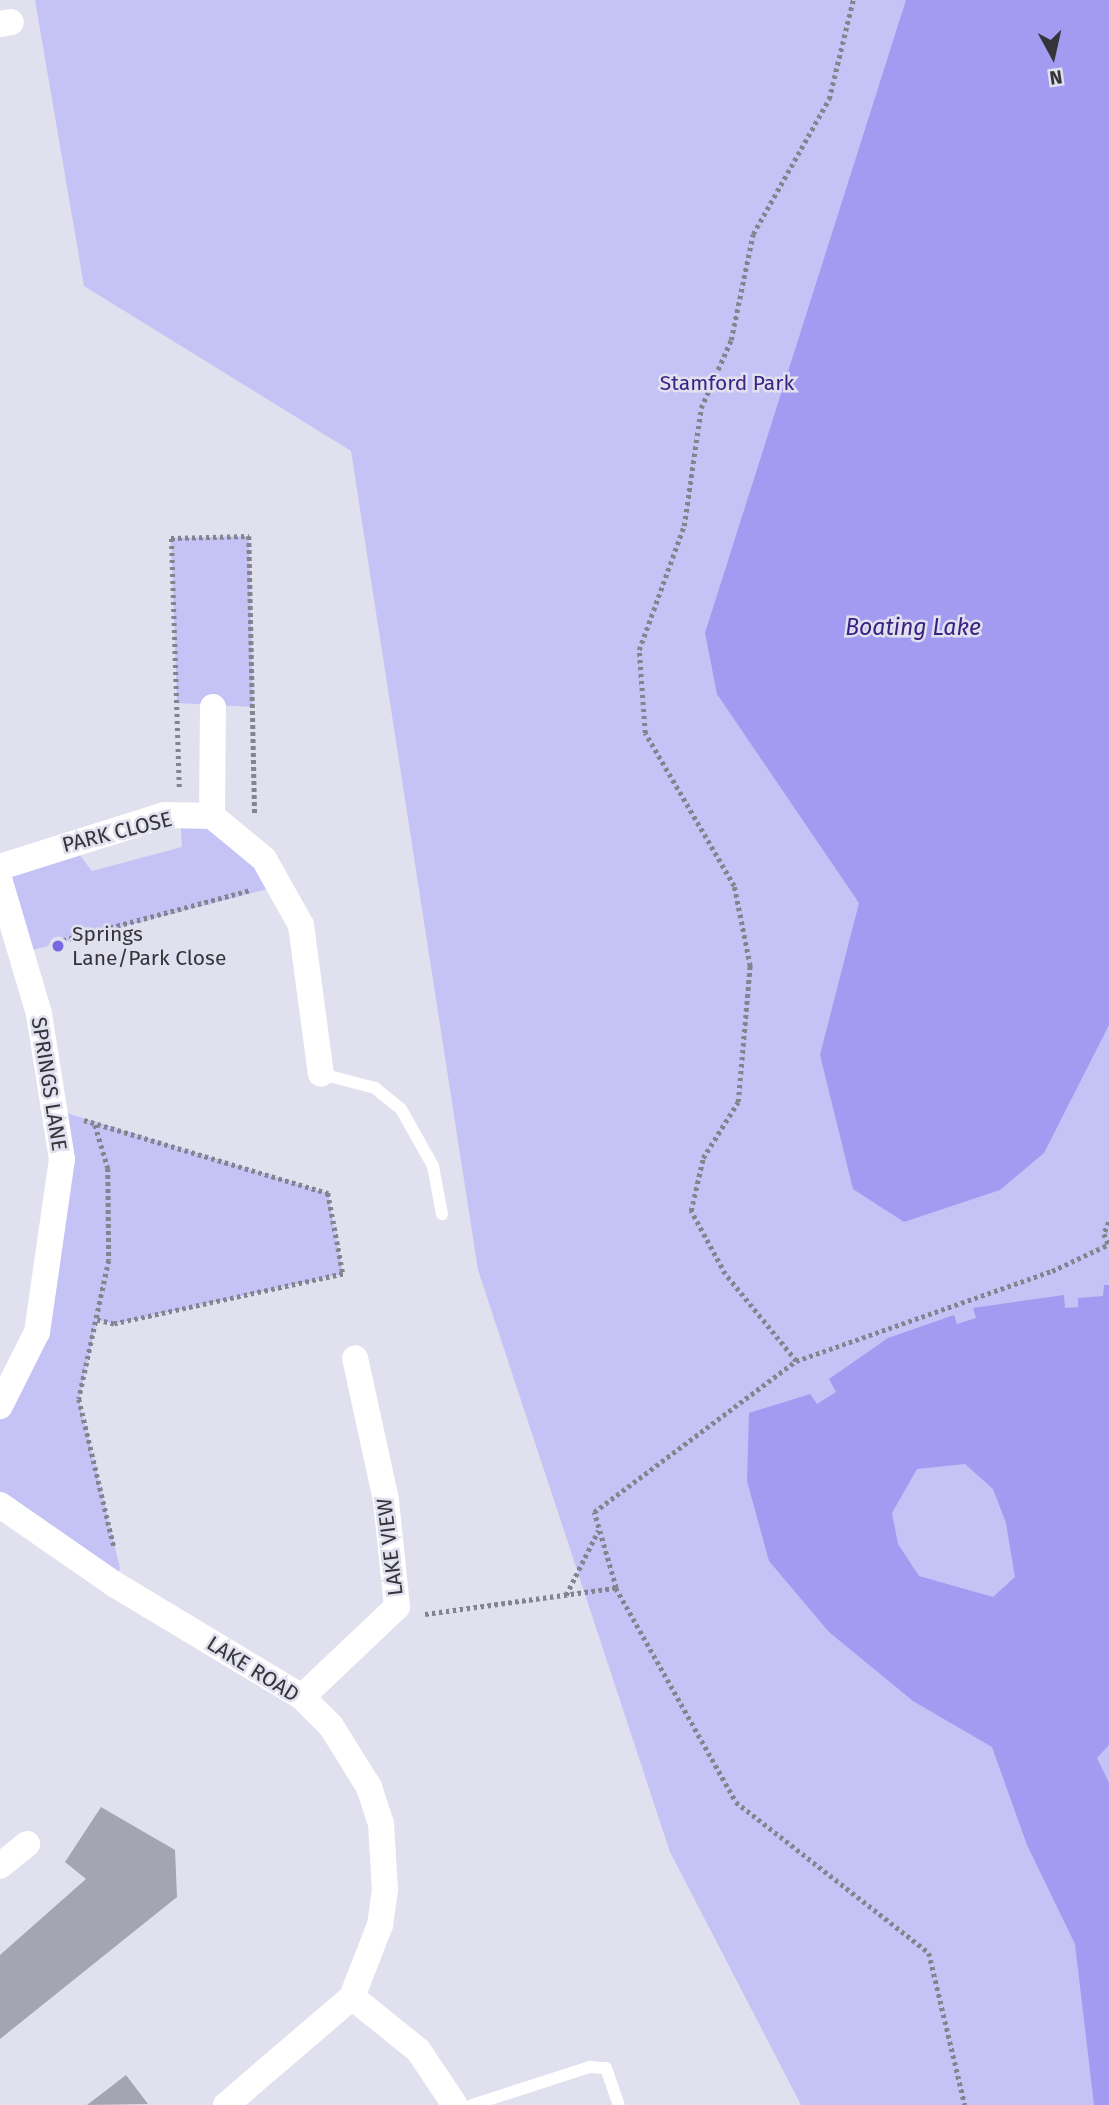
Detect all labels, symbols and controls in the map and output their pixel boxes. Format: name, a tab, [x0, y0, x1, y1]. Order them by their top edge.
north arrow	[1018, 21, 1088, 91]
text: N	[1048, 65, 1064, 90]
park label: Stamford Park	[660, 370, 794, 396]
water label: Boating Lake	[845, 613, 981, 641]
street label: PARK CLOSE	[60, 806, 174, 858]
place label: Springs Lane/Park Close	[72, 921, 226, 971]
marker: Springs Lane/Park Close	[50, 938, 66, 954]
street label: SPRINGS LANE	[26, 1015, 72, 1153]
street label: LAKE VIEW	[372, 1497, 408, 1597]
street label: LAKE ROAD	[202, 1631, 304, 1707]

